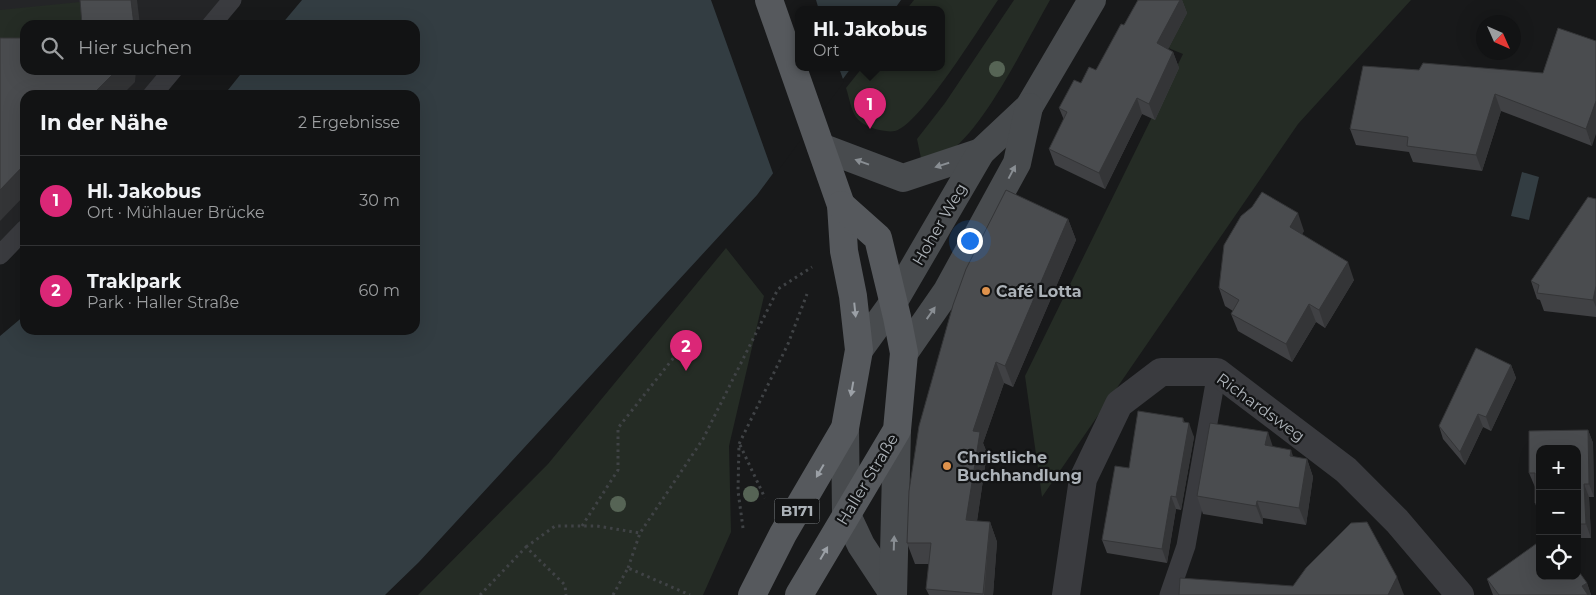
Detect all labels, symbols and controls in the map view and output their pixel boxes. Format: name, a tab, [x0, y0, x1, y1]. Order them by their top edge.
popup	[795, 6, 945, 71]
north arrow	[1476, 15, 1521, 60]
text: Hl. Jakobus	[813, 18, 927, 41]
search box	[20, 20, 420, 75]
icon: search	[38, 34, 66, 62]
text: Hier suchen	[78, 36, 192, 59]
text: Ort	[813, 41, 840, 60]
pin: 1	[854, 88, 886, 129]
text: In der Nähe	[40, 110, 168, 135]
text: 2 Ergebnisse	[298, 113, 400, 132]
one-way arrow	[855, 158, 869, 166]
one-way arrow	[935, 162, 950, 170]
one-way arrow	[1008, 165, 1016, 179]
text: Hl. Jakobus	[87, 180, 201, 203]
street label: Hoher Weg	[908, 180, 971, 269]
text: 1	[53, 191, 59, 210]
text: 30 m	[359, 191, 400, 210]
text: Ort · Mühlauer Brücke	[87, 203, 265, 222]
your location	[957, 228, 983, 254]
text: Traklpark	[87, 270, 181, 293]
text: 2	[51, 281, 61, 300]
text: 60 m	[358, 281, 400, 300]
place label: Café Lotta	[996, 282, 1082, 301]
marker: Café Lotta	[980, 285, 992, 297]
text: Park · Haller Straße	[87, 293, 239, 312]
one-way arrow	[851, 303, 859, 319]
one-way arrow	[926, 306, 936, 320]
pin: 2	[670, 330, 702, 371]
street label: Richardsweg	[1213, 369, 1308, 446]
one-way arrow	[847, 382, 855, 398]
street label: Haller Straße	[833, 430, 902, 528]
map controls	[1536, 445, 1581, 580]
button: +	[1536, 445, 1581, 490]
place label: Christliche Buchhandlung	[957, 448, 1082, 485]
marker: Christliche Buchhandlung	[941, 460, 953, 472]
one-way arrow	[816, 464, 825, 477]
button: −	[1536, 490, 1581, 535]
road number: B171	[774, 498, 820, 524]
one-way arrow	[890, 535, 898, 551]
button: locate	[1536, 535, 1581, 580]
one-way arrow	[819, 546, 828, 560]

